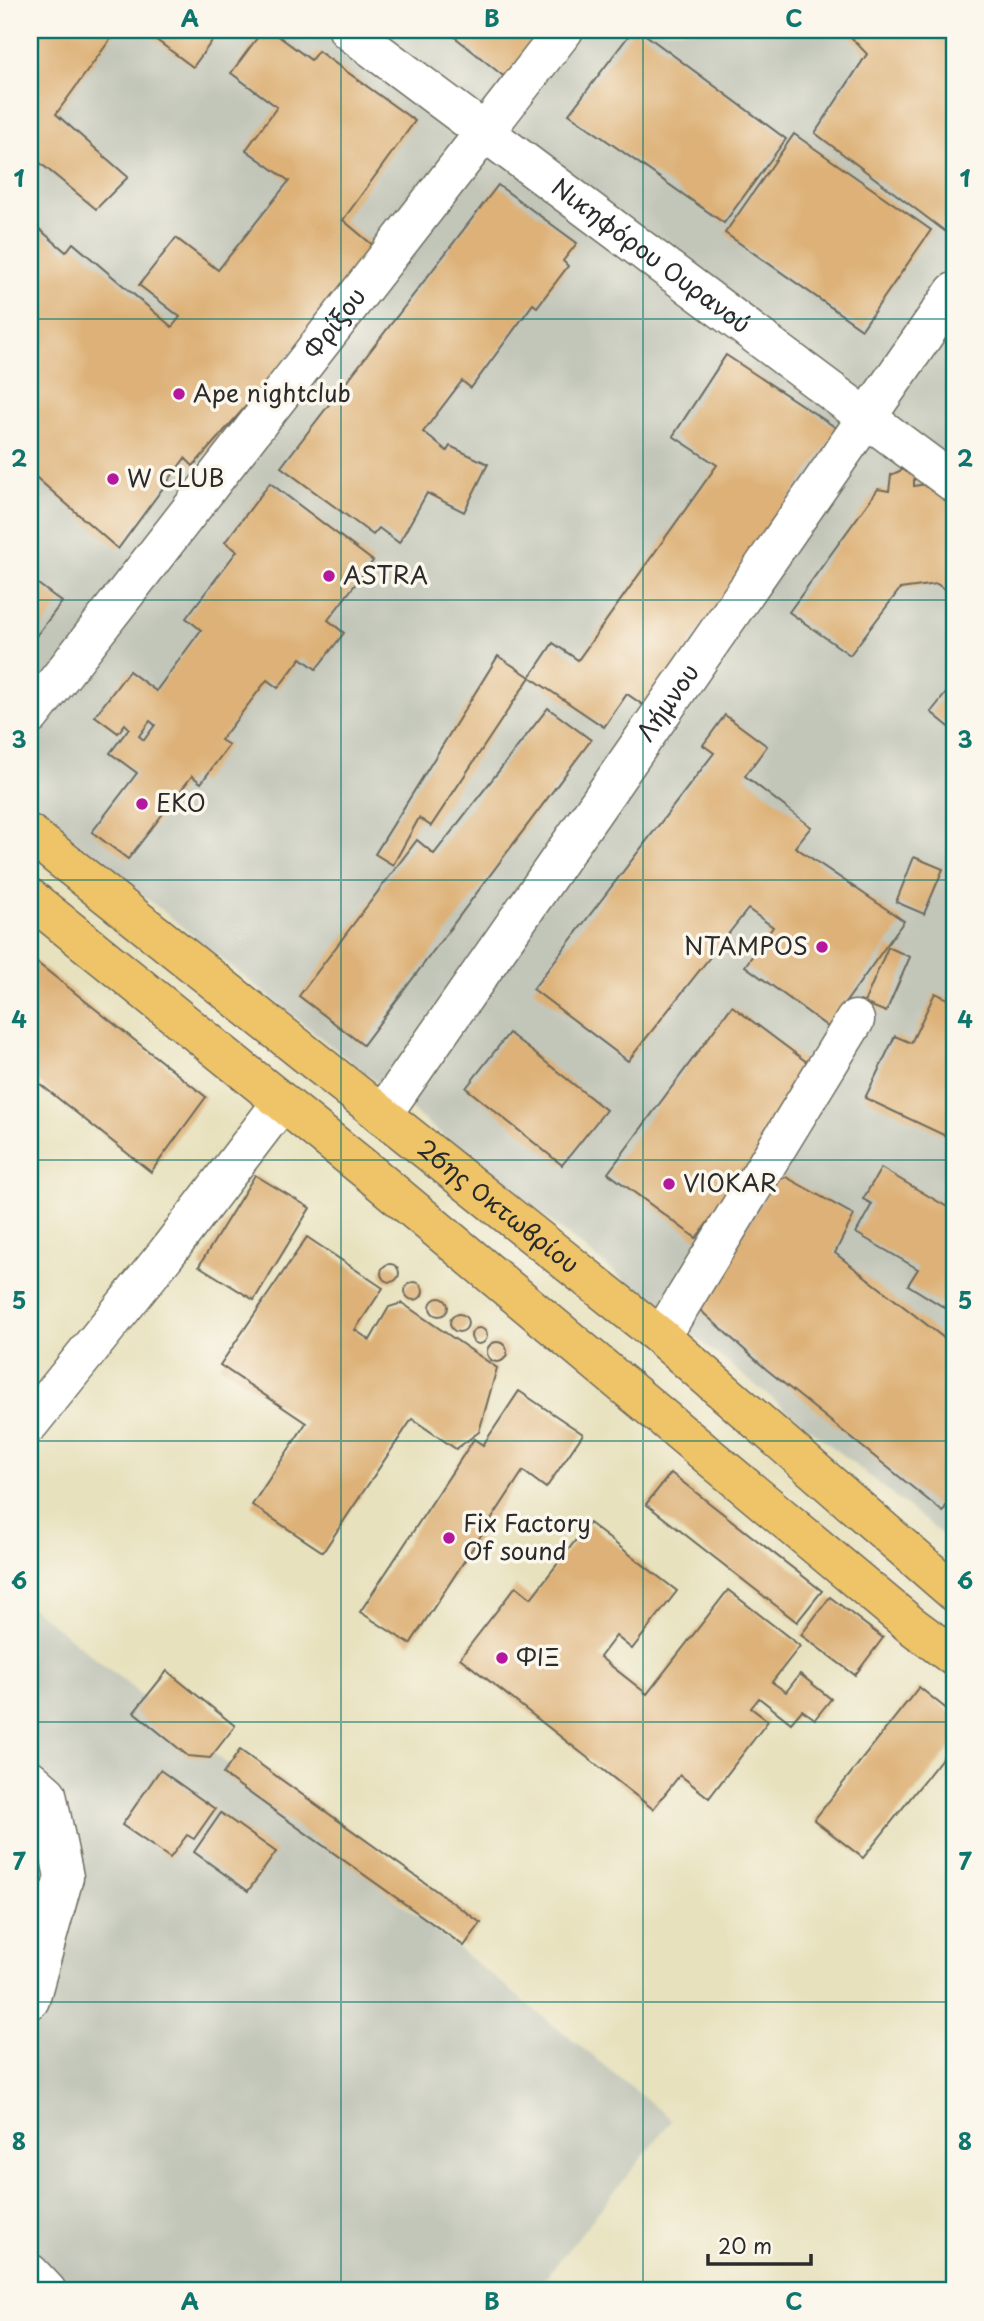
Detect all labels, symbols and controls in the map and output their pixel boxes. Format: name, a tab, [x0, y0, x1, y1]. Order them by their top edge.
text: A	[181, 0, 199, 35]
text: B	[484, 0, 500, 35]
text: C	[785, 0, 803, 35]
text: 1	[14, 160, 25, 195]
text: 1	[960, 160, 971, 195]
street label: Νικηφόρου Ουρανού	[545, 168, 759, 341]
street label: Φρίξου	[294, 279, 373, 366]
place label: Ape nightclub	[193, 374, 351, 410]
marker: Ape nightclub	[171, 386, 187, 402]
text: 2	[11, 440, 27, 475]
text: 2	[957, 440, 973, 475]
place label: W CLUB	[127, 459, 224, 495]
marker: W CLUB	[105, 471, 121, 487]
place label: ASTRA	[343, 556, 428, 592]
marker: ASTRA	[321, 568, 337, 584]
street label: Λήμνου	[627, 655, 707, 748]
text: 3	[11, 721, 27, 756]
text: 3	[957, 721, 973, 756]
place label: EKO	[156, 784, 206, 820]
marker: EKO	[134, 796, 150, 812]
place label: NTAMPOS	[684, 927, 808, 963]
marker: NTAMPOS	[814, 939, 830, 955]
text: 4	[11, 1001, 27, 1036]
text: 4	[957, 1001, 973, 1036]
street label: 26ης Οκτωβρίου	[410, 1129, 588, 1281]
place label: VIOKAR	[683, 1164, 777, 1200]
marker: VIOKAR	[661, 1176, 677, 1192]
text: 5	[12, 1282, 26, 1317]
text: 5	[958, 1282, 972, 1317]
place label: Fix Factory Of sound	[463, 1504, 591, 1568]
marker: Fix Factory Of sound	[441, 1530, 457, 1546]
text: 6	[11, 1562, 27, 1597]
text: 6	[957, 1562, 973, 1597]
place label: ΦΙΞ	[516, 1638, 560, 1674]
marker: ΦΙΞ	[494, 1650, 510, 1666]
text: 7	[12, 1843, 26, 1878]
text: 7	[958, 1843, 972, 1878]
text: 8	[12, 2123, 26, 2158]
text: 8	[958, 2123, 972, 2158]
scale bar	[708, 2223, 811, 2267]
text: 20 m	[718, 2229, 772, 2261]
text: A	[181, 2283, 199, 2318]
text: B	[484, 2283, 500, 2318]
text: C	[785, 2283, 803, 2318]

